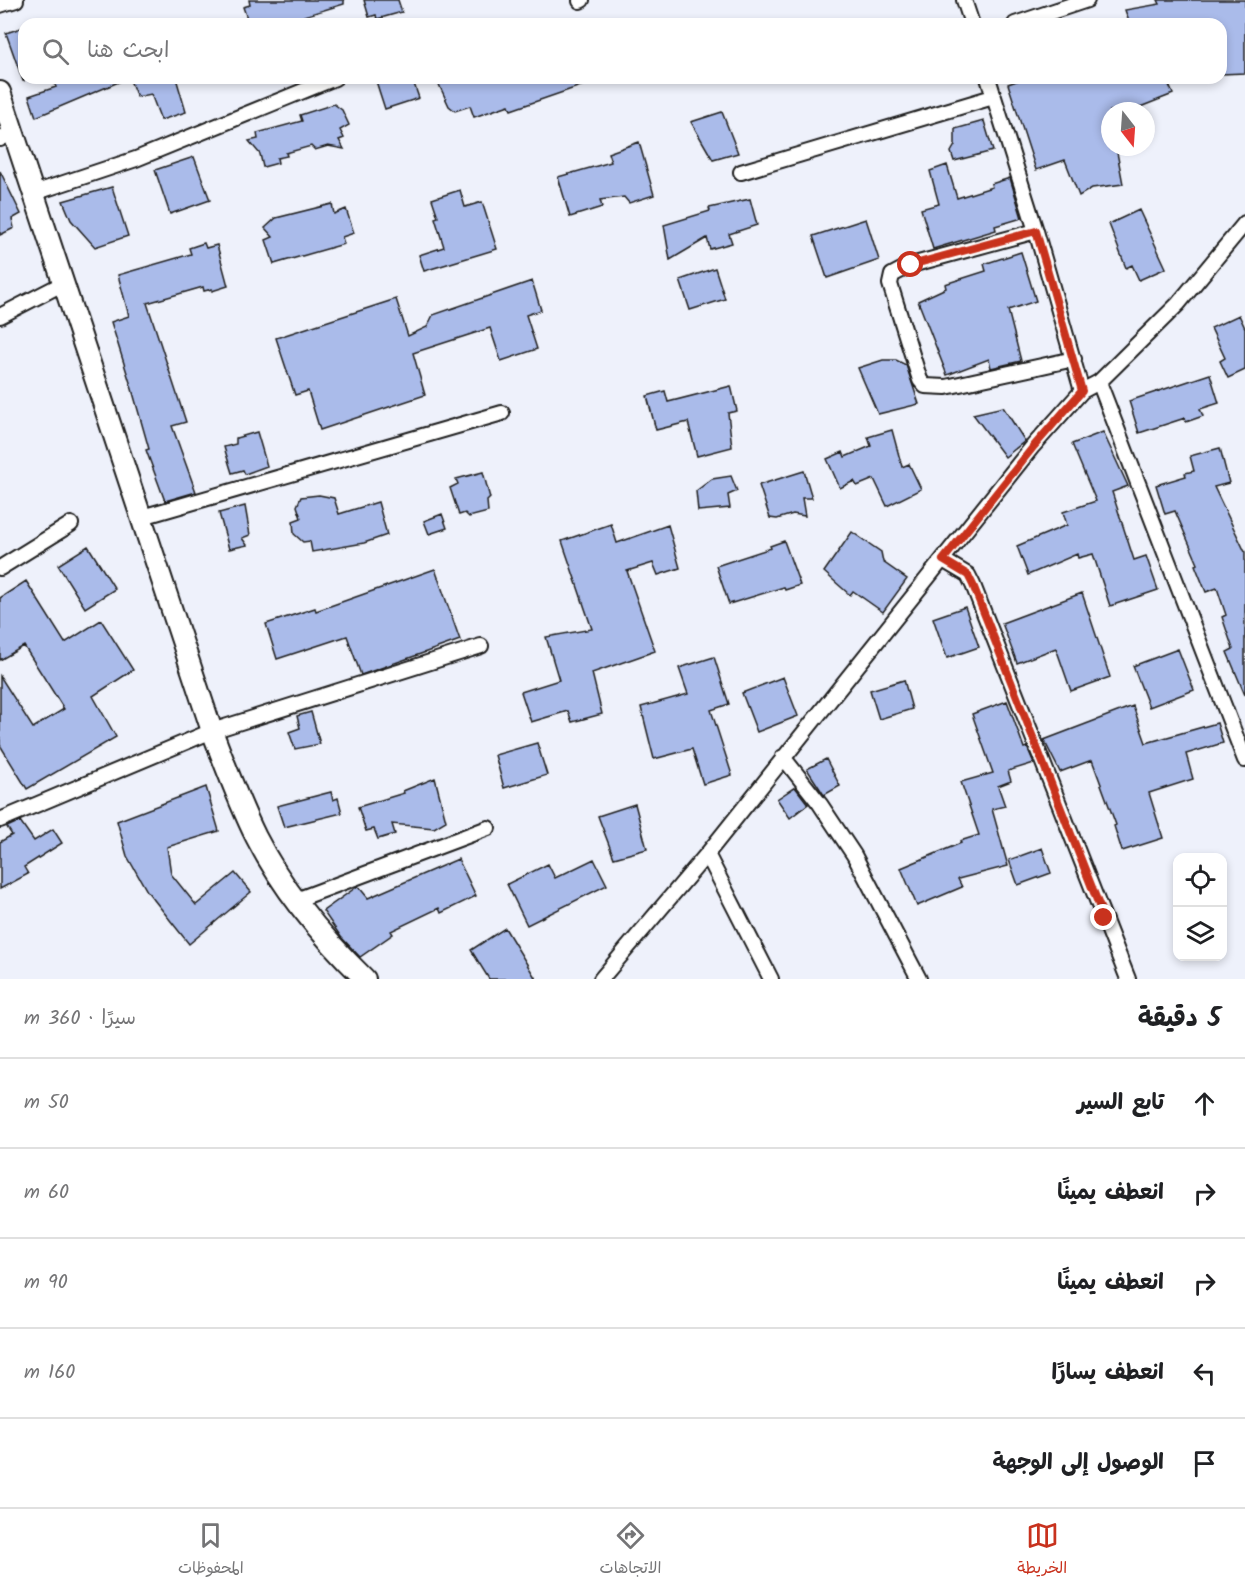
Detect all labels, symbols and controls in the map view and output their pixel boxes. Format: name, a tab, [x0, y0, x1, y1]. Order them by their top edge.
search box	[18, 18, 1227, 84]
text: ابحث هنا	[87, 34, 169, 69]
icon: search	[39, 35, 72, 68]
north arrow	[1101, 102, 1155, 156]
route start	[897, 251, 923, 277]
map controls	[1173, 853, 1227, 961]
button: locate	[1173, 853, 1227, 907]
route end	[1090, 904, 1116, 930]
button: layers	[1173, 907, 1227, 961]
text: 5 دقيقة	[1138, 998, 1221, 1040]
text: سيرًا · 360 m	[24, 1003, 136, 1035]
text: تابع السير	[1077, 1086, 1164, 1121]
text: 50 m	[24, 1087, 69, 1119]
icon: ahead	[1188, 1087, 1221, 1120]
text: انعطف يمينًا	[1057, 1176, 1164, 1211]
text: 60 m	[24, 1177, 69, 1209]
icon: right	[1188, 1177, 1221, 1210]
text: انعطف يمينًا	[1057, 1266, 1164, 1301]
text: 90 m	[24, 1267, 68, 1299]
icon: right	[1188, 1267, 1221, 1300]
text: انعطف يسارًا	[1052, 1356, 1164, 1391]
text: 160 m	[24, 1357, 75, 1389]
icon: left	[1188, 1357, 1221, 1390]
text: الوصول إلى الوجهة	[992, 1446, 1164, 1481]
icon: arrive	[1188, 1447, 1221, 1480]
tab: المحفوظات	[178, 1519, 244, 1582]
tab: الاتجاهات	[600, 1519, 661, 1582]
tab: الخريطة	[1017, 1519, 1067, 1582]

